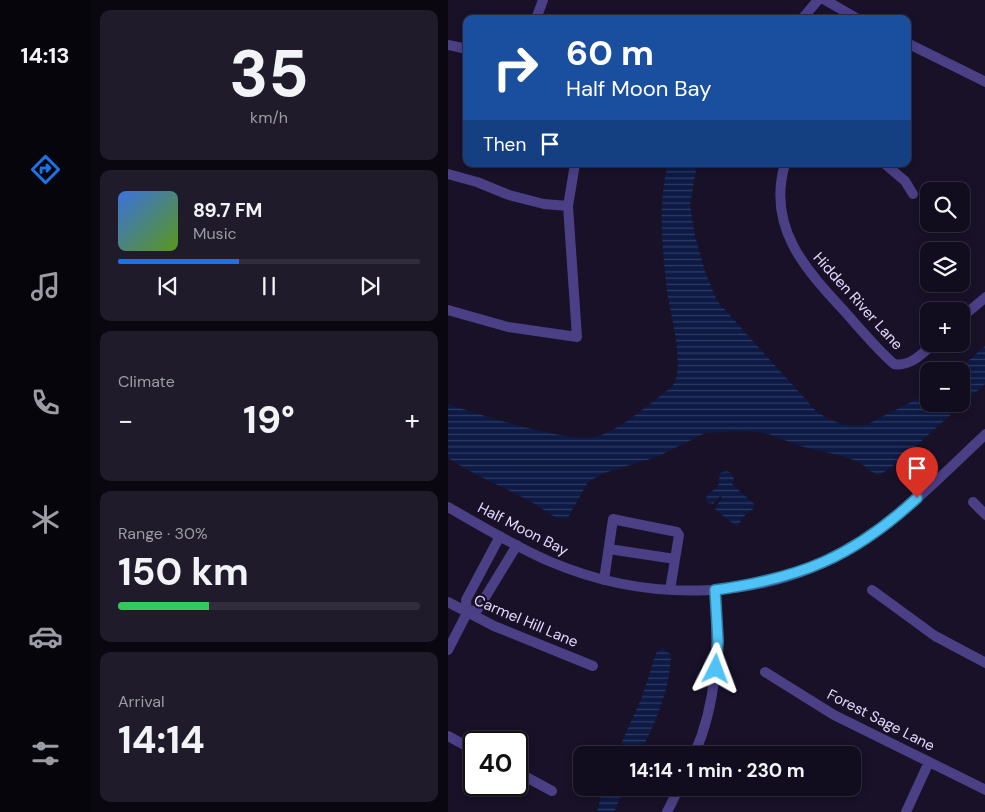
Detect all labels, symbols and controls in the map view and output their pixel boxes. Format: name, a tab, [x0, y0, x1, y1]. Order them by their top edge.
text: 60 m	[566, 30, 654, 76]
text: 35	[229, 32, 309, 116]
icon: right	[483, 35, 548, 100]
text: 14:13	[20, 41, 70, 70]
text: Half Moon Bay	[566, 74, 711, 103]
text: km/h	[250, 107, 288, 128]
icon: arrive	[536, 130, 564, 158]
text: Then	[483, 132, 526, 157]
icon: directions	[28, 152, 63, 187]
map controls	[920, 182, 970, 412]
button: search	[920, 182, 970, 232]
text: 89.7 FM	[193, 198, 262, 223]
text: Music	[193, 223, 237, 244]
button: layers	[920, 242, 970, 292]
street label: Hidden River Lane	[809, 248, 907, 354]
icon: music	[28, 269, 63, 304]
icon: previous	[154, 272, 182, 300]
icon: pause	[255, 272, 283, 300]
icon: next	[356, 272, 384, 300]
button: +	[920, 302, 970, 352]
button: −	[920, 362, 970, 412]
text: Climate	[118, 371, 175, 392]
icon: phone	[28, 385, 63, 420]
text: 19°	[243, 395, 295, 445]
text: −	[118, 402, 133, 439]
text: +	[405, 402, 420, 439]
pin	[896, 447, 938, 498]
icon: arrive	[903, 454, 931, 482]
street label: Half Moon Bay	[474, 498, 572, 561]
icon: climate	[28, 502, 63, 537]
text: Range · 30%	[118, 523, 208, 544]
text: 150 km	[118, 547, 249, 597]
street label: Carmel Hill Lane	[471, 590, 581, 652]
icon: car	[28, 619, 63, 654]
position arrow	[689, 642, 741, 694]
street label: Forest Sage Lane	[824, 684, 938, 756]
text: Arrival	[118, 691, 165, 712]
text: 14:14	[118, 715, 205, 765]
speed limit sign: 40	[463, 731, 528, 796]
icon: filters	[28, 736, 63, 771]
text: 14:14 · 1 min · 230 m	[629, 758, 805, 783]

